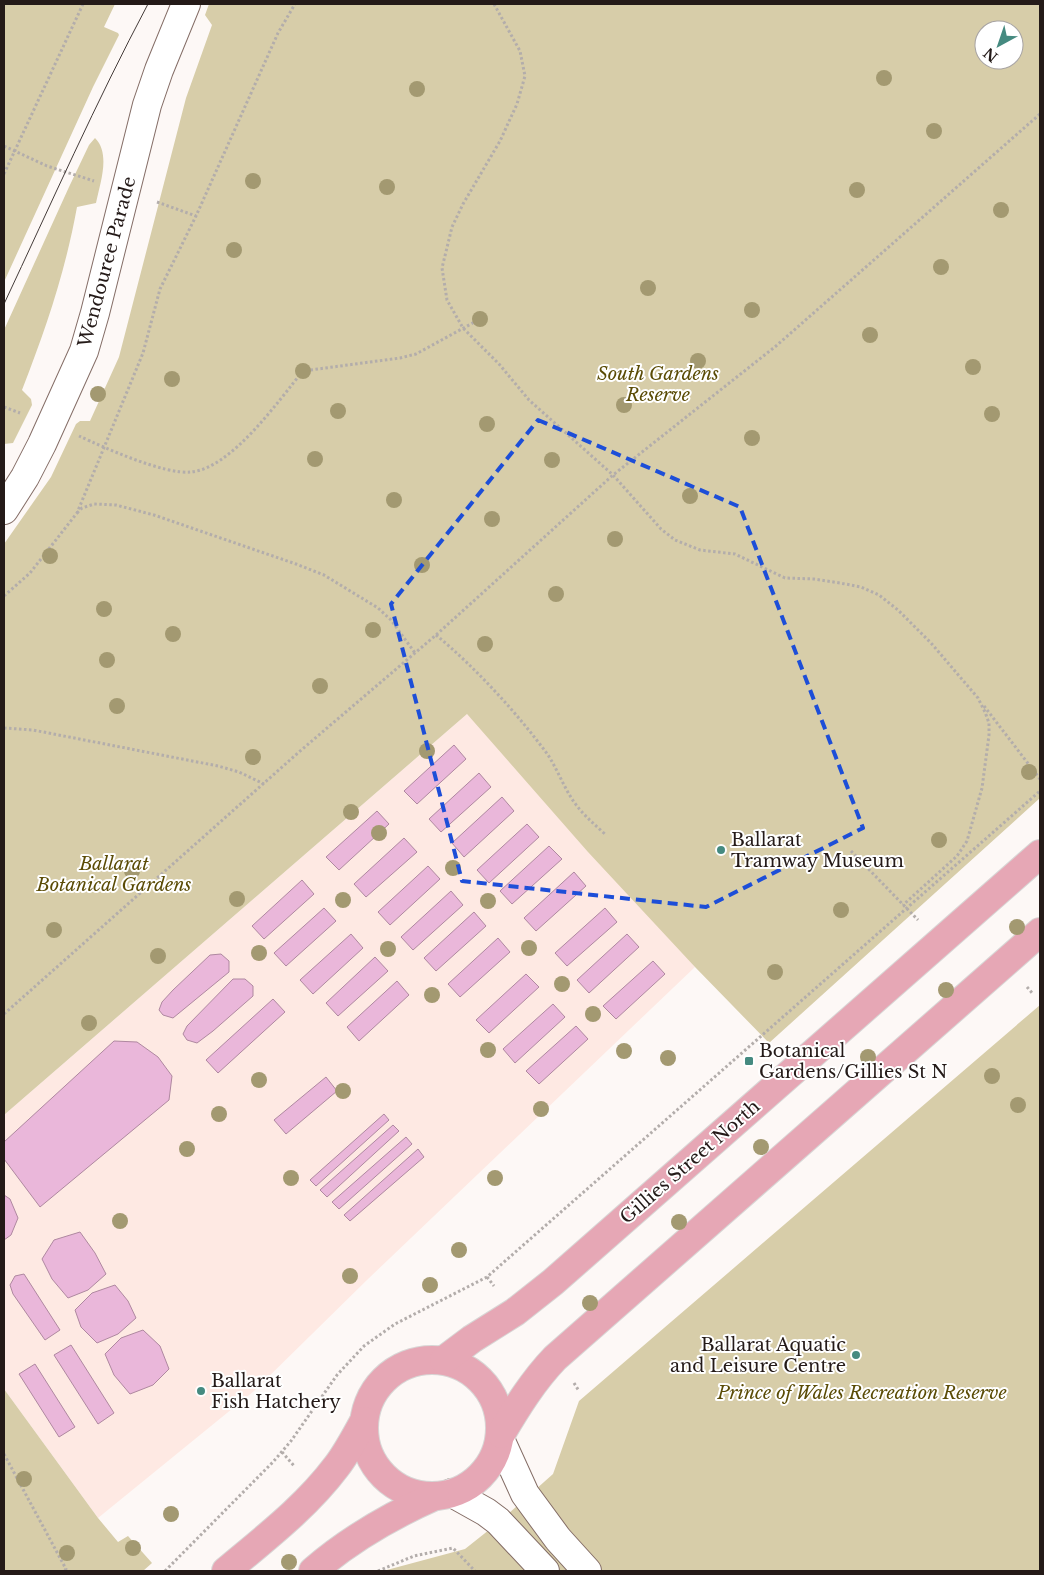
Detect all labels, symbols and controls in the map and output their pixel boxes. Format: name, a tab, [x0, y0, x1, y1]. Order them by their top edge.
north arrow	[974, 20, 1024, 70]
text: N	[980, 44, 1001, 66]
street label: Wendouree Parade	[73, 174, 140, 351]
park label: South Gardens Reserve	[597, 363, 719, 406]
place label: Ballarat Tramway Museum	[731, 829, 904, 872]
marker: Ballarat Tramway Museum	[715, 844, 727, 856]
park label: Ballarat Botanical Gardens	[36, 853, 192, 896]
place label: Botanical Gardens/Gillies St N	[759, 1040, 947, 1083]
marker: Botanical Gardens/Gillies St N	[743, 1055, 755, 1067]
street label: Gillies Street North	[616, 1095, 764, 1229]
place label: Ballarat Aquatic and Leisure Centre	[670, 1334, 846, 1377]
marker: Ballarat Aquatic and Leisure Centre	[850, 1349, 862, 1361]
place label: Ballarat Fish Hatchery	[211, 1370, 341, 1413]
park label: Prince of Wales Recreation Reserve	[716, 1382, 1007, 1404]
marker: Ballarat Fish Hatchery	[195, 1385, 207, 1397]

